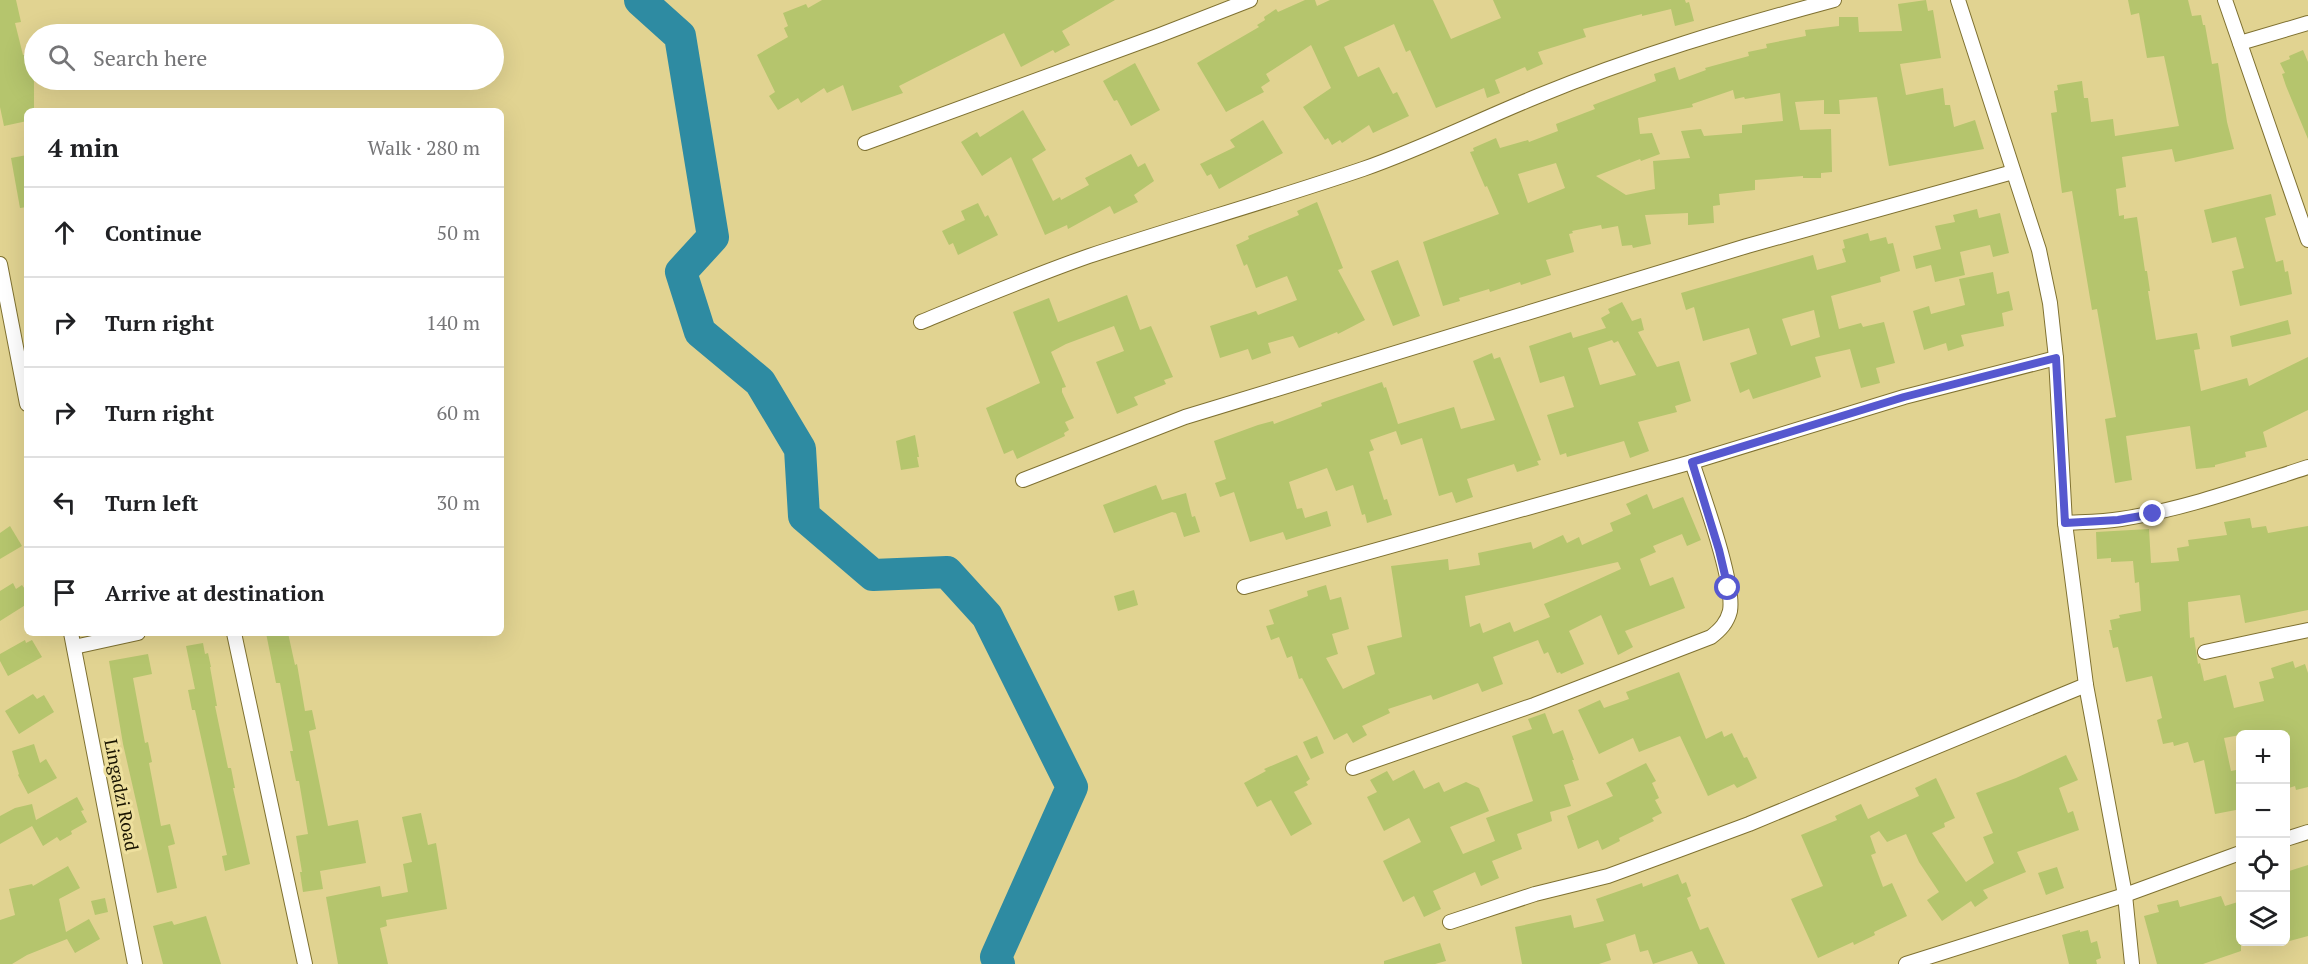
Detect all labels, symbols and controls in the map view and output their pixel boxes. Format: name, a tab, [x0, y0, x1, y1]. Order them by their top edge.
search box	[24, 24, 504, 90]
icon: search	[45, 41, 78, 74]
text: Search here	[93, 43, 207, 72]
text: 4 min	[48, 130, 119, 164]
text: Walk · 280 m	[368, 134, 480, 161]
icon: ahead	[48, 216, 81, 249]
text: Continue	[105, 218, 202, 247]
text: 50 m	[437, 219, 480, 246]
icon: right	[48, 306, 81, 339]
text: Turn right	[105, 308, 214, 337]
text: 140 m	[426, 309, 480, 336]
icon: right	[48, 396, 81, 429]
text: Turn right	[105, 398, 214, 427]
text: 60 m	[437, 399, 480, 426]
icon: left	[48, 486, 81, 519]
text: Turn left	[105, 488, 198, 517]
text: 30 m	[437, 489, 480, 516]
route end	[2139, 500, 2165, 526]
route start	[1714, 574, 1740, 600]
icon: arrive	[48, 576, 81, 609]
text: Arrive at destination	[105, 578, 324, 607]
map controls	[2236, 730, 2290, 946]
button: +	[2236, 730, 2290, 784]
street label: Lingadzi Road	[99, 737, 145, 853]
button: −	[2236, 784, 2290, 838]
button: locate	[2236, 838, 2290, 892]
button: layers	[2236, 892, 2290, 946]

